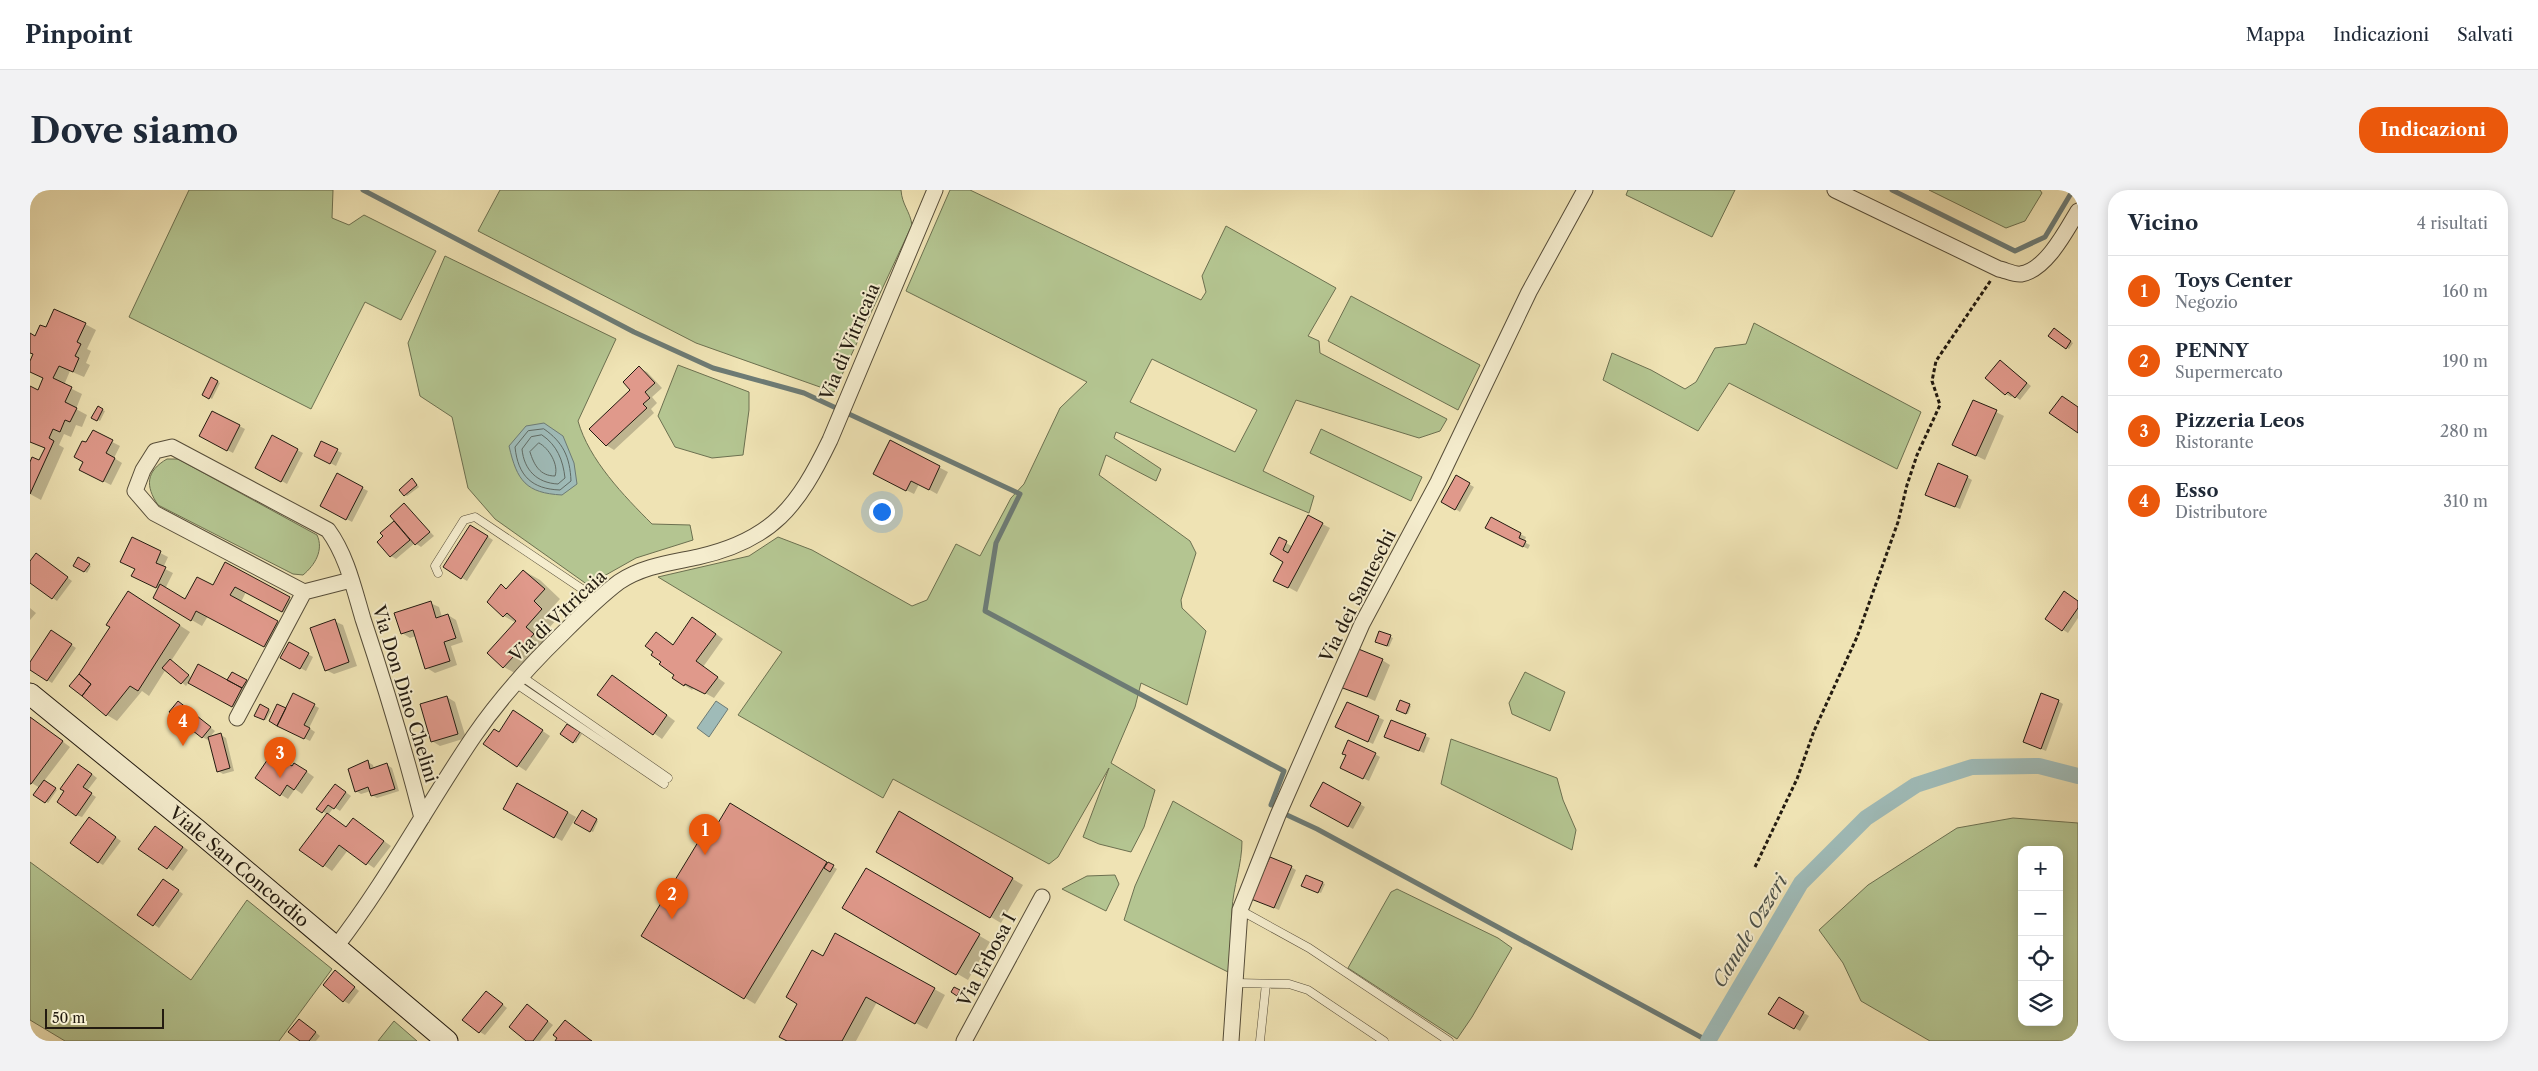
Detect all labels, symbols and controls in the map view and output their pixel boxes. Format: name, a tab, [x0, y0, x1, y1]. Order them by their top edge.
text: Pinpoint	[25, 20, 132, 49]
text: Mappa	[2246, 24, 2305, 46]
text: Indicazioni	[2333, 24, 2429, 46]
text: Salvati	[2457, 24, 2513, 46]
button: Indicazioni	[2359, 107, 2508, 153]
text: Dove siamo	[30, 109, 238, 152]
text: Vicino	[2128, 210, 2198, 235]
text: 4 risultati	[2417, 213, 2488, 233]
text: Toys Center	[2175, 269, 2293, 292]
street label: Via di Vitricaia	[815, 280, 885, 405]
text: 1	[2140, 281, 2148, 301]
text: 160 m	[2443, 281, 2488, 301]
text: Negozio	[2175, 292, 2238, 312]
text: PENNY	[2175, 339, 2249, 362]
text: 2	[2139, 351, 2149, 371]
text: 190 m	[2443, 351, 2488, 371]
text: Supermercato	[2175, 362, 2283, 382]
text: Pizzeria Leos	[2175, 409, 2305, 432]
text: 3	[2139, 421, 2149, 441]
text: 280 m	[2440, 421, 2488, 441]
text: Ristorante	[2175, 432, 2254, 452]
text: Esso	[2175, 479, 2218, 502]
text: 4	[2139, 491, 2149, 511]
text: 310 m	[2443, 491, 2488, 511]
your location	[869, 499, 895, 525]
text: Distributore	[2175, 502, 2267, 522]
street label: Via dei Santeschi	[1315, 526, 1401, 667]
street label: Via di Vitricaia	[504, 565, 612, 667]
street label: Via Don Dino Chelini	[367, 602, 443, 786]
pin: 4	[167, 705, 199, 746]
pin: 3	[264, 737, 296, 778]
street label: Viale San Concordio	[164, 801, 313, 932]
pin: 1	[689, 814, 721, 855]
map controls	[2018, 846, 2063, 1026]
button: +	[2018, 846, 2063, 891]
water label: Canale Ozzeri	[1708, 870, 1793, 991]
pin: 2	[656, 878, 688, 919]
button: −	[2018, 891, 2063, 936]
street label: Via Erbosa I	[953, 909, 1021, 1012]
button: locate	[2018, 936, 2063, 981]
button: layers	[2018, 981, 2063, 1026]
scale bar	[45, 1006, 164, 1029]
text: 50 m	[52, 1009, 85, 1027]

